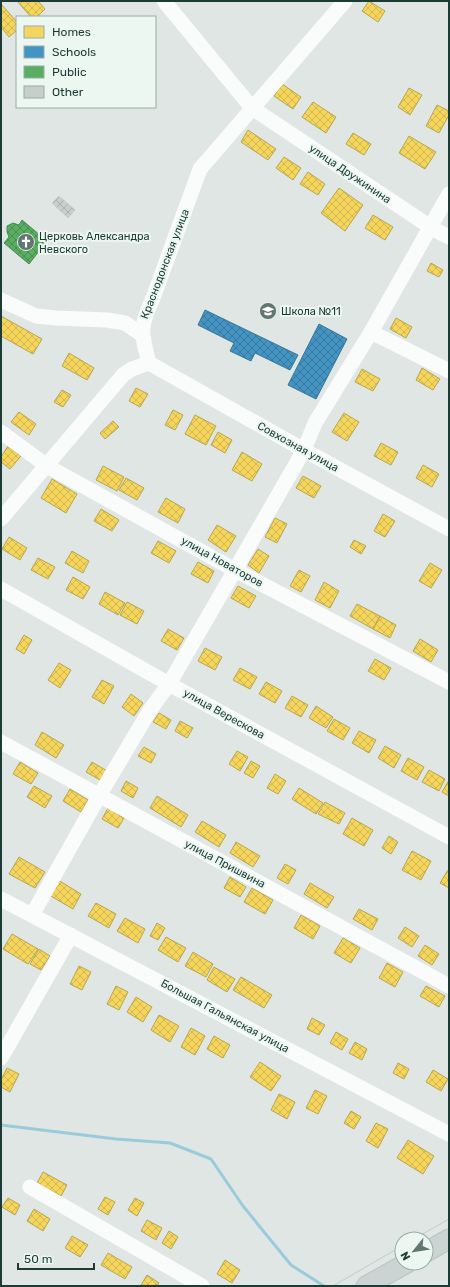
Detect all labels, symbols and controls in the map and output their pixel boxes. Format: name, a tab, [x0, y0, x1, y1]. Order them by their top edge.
legend	[16, 16, 156, 108]
text: Homes	[52, 25, 91, 39]
text: Schools	[52, 45, 96, 59]
text: Public	[52, 65, 87, 79]
text: Other	[52, 85, 84, 99]
street label: улица Дружинина	[307, 142, 393, 206]
street label: Краснодонская улица	[138, 207, 192, 321]
place label: Церковь Александра Невского	[39, 230, 150, 256]
church icon: Церковь Александра Невского	[16, 232, 36, 252]
school or university icon: Школа №11	[258, 301, 278, 321]
place label: Школа №11	[281, 305, 341, 318]
street label: Совхозная улица	[255, 419, 341, 475]
street label: улица Новаторов	[179, 534, 265, 590]
street label: улица Верескова	[181, 686, 267, 742]
street label: улица Пришвина	[182, 837, 268, 891]
street label: Большая Гальянская улица	[159, 977, 291, 1055]
north arrow	[394, 1231, 434, 1271]
scale bar	[18, 1245, 94, 1271]
text: N	[398, 1249, 413, 1262]
text: 50 m	[24, 1252, 52, 1266]

